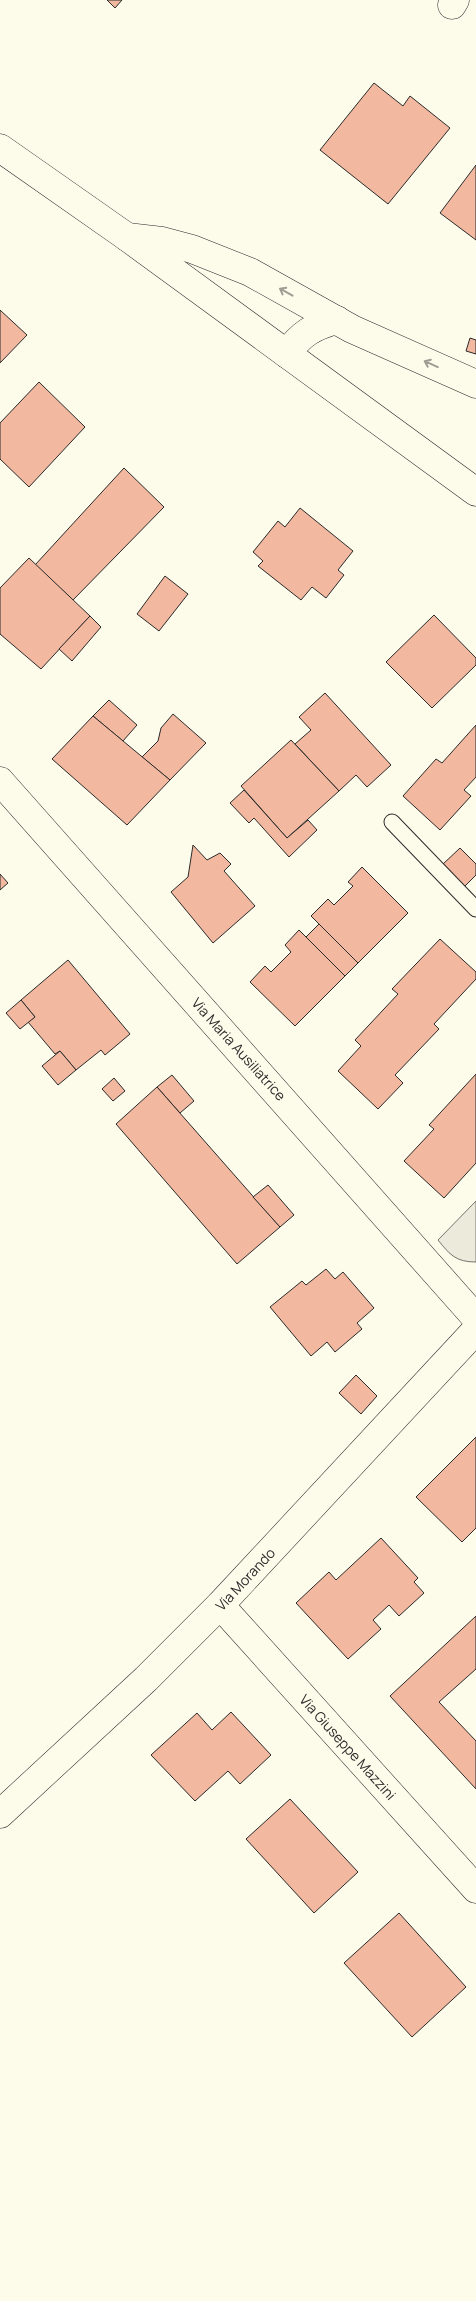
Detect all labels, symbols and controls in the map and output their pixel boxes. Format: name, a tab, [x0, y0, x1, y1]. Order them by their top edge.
one-way arrow	[279, 287, 294, 296]
one-way arrow	[424, 359, 439, 368]
street label: Via Maria Ausiliatrice	[188, 994, 290, 1104]
street label: Via Morando	[211, 1543, 279, 1615]
street label: Via Giuseppe Mazzini	[296, 1690, 400, 1804]

